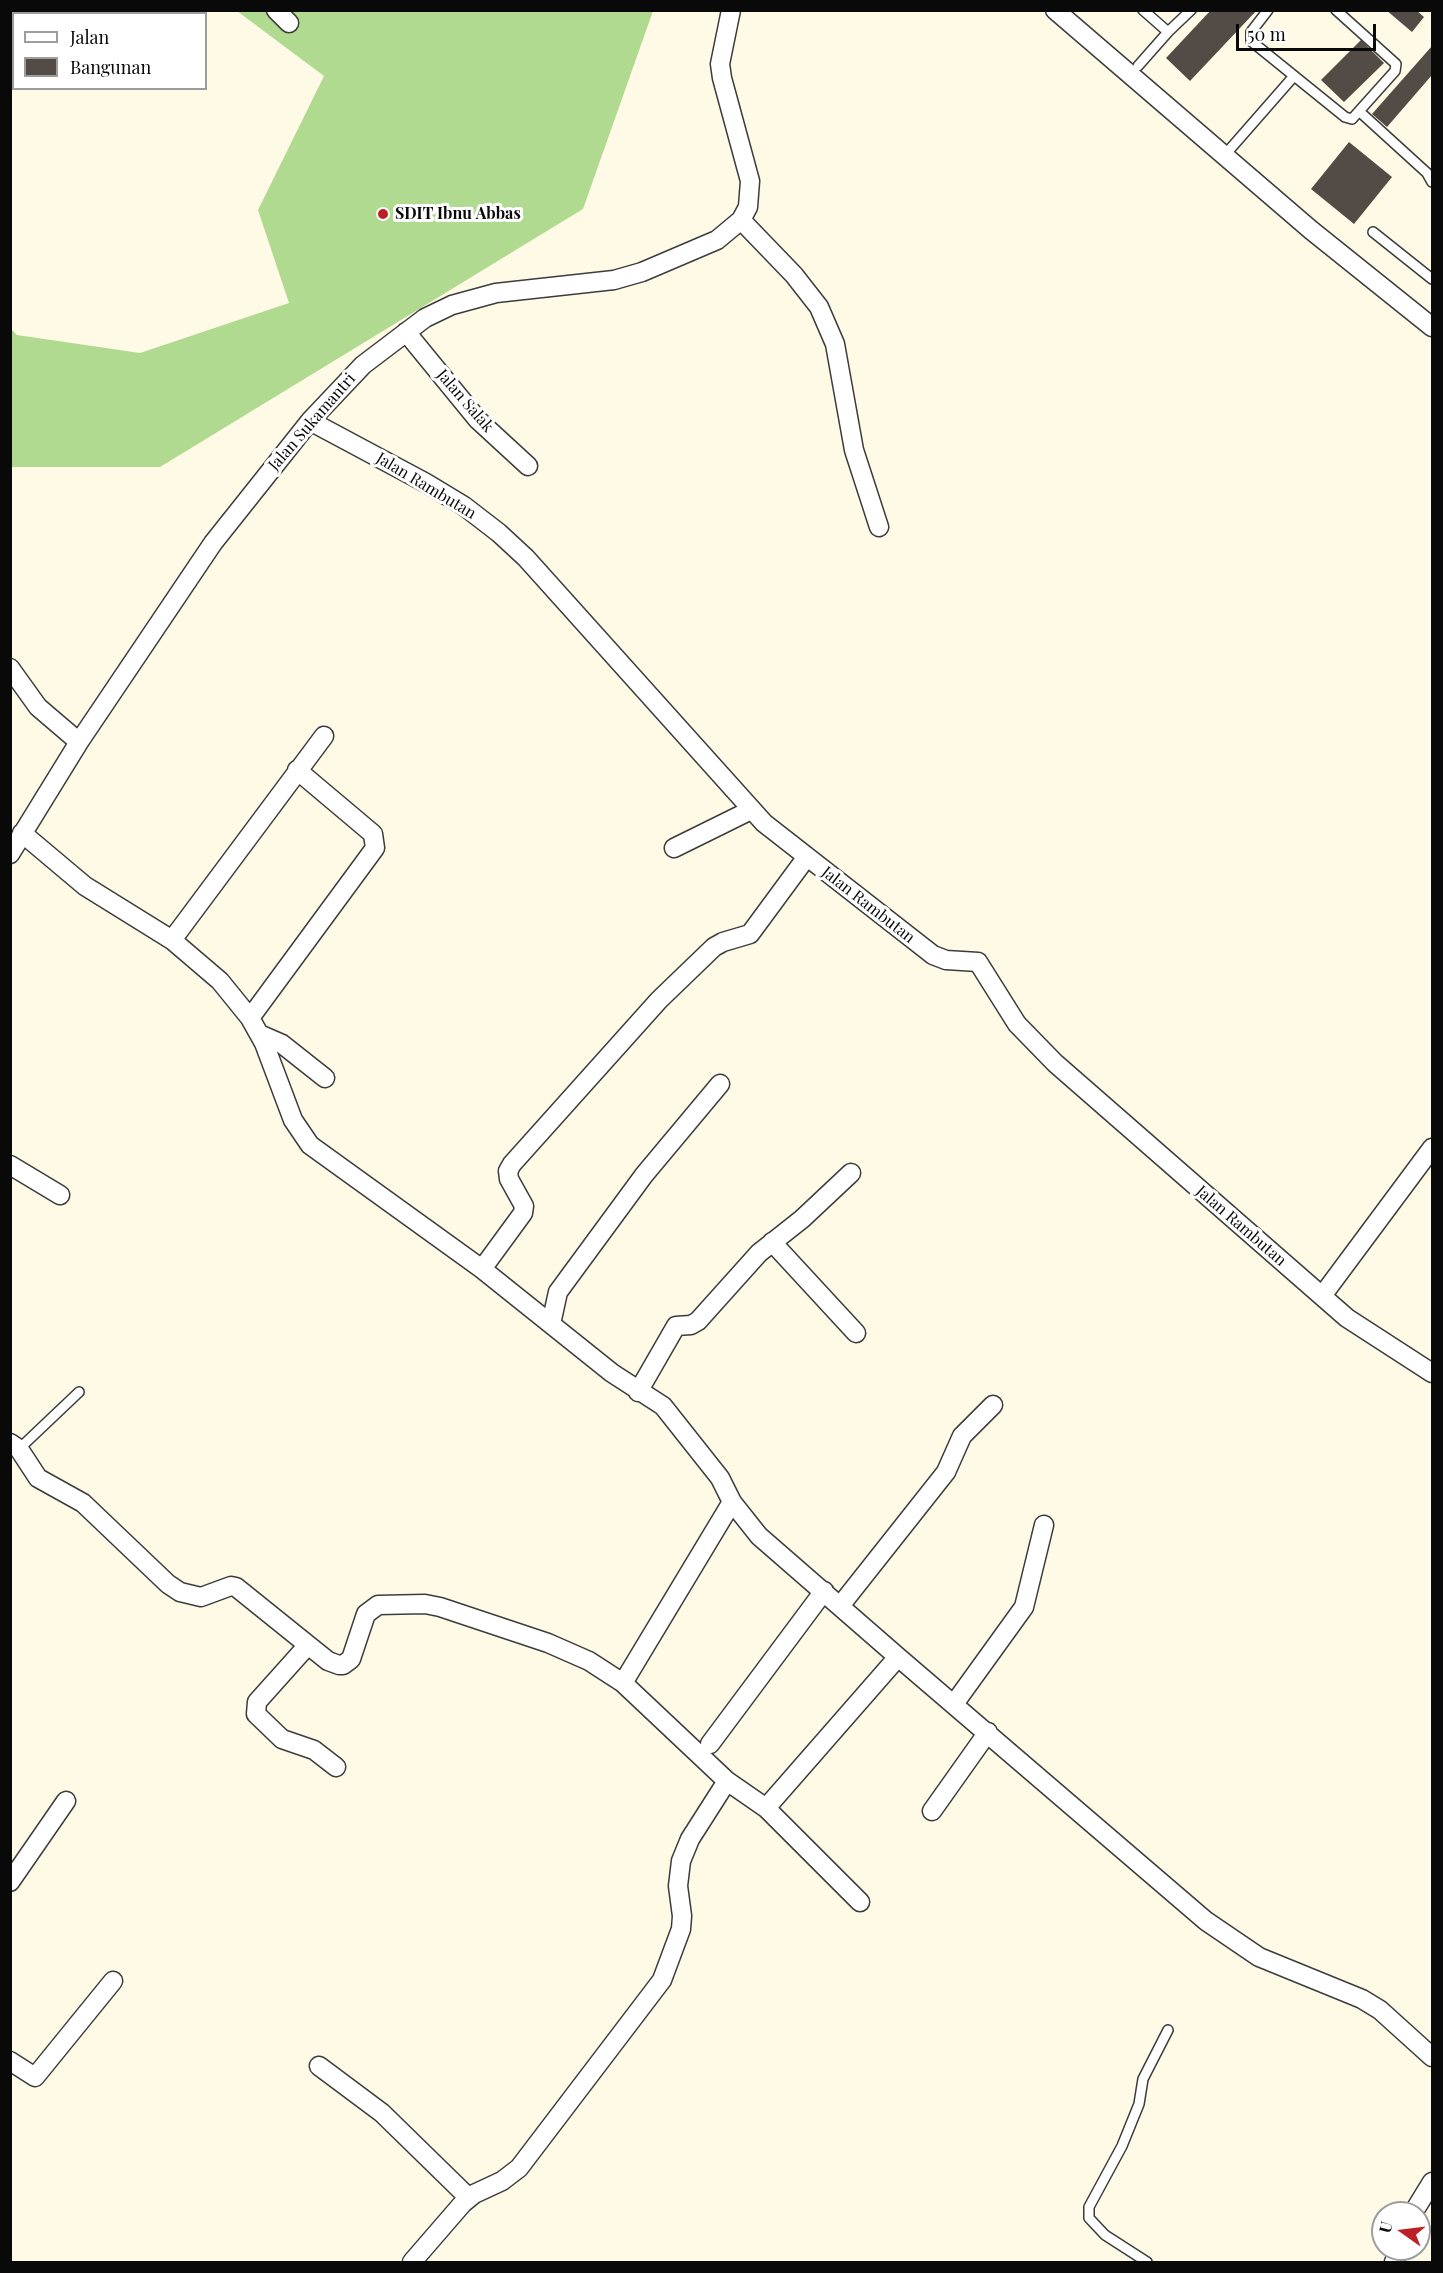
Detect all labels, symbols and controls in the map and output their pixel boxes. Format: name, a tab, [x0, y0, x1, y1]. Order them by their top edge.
legend	[12, 12, 207, 90]
scale bar	[1239, 12, 1378, 50]
text: 50 m	[1247, 22, 1286, 46]
text: Jalan	[70, 25, 109, 49]
text: Bangunan	[70, 55, 151, 79]
place label: SDIT Ibnu Abbas	[395, 204, 521, 224]
marker: SDIT Ibnu Abbas	[376, 207, 390, 221]
street label: Jalan Salak	[433, 366, 497, 436]
street label: Jalan Sukamantri	[265, 369, 359, 475]
street label: Jalan Rambutan	[373, 449, 479, 523]
street label: Jalan Rambutan	[818, 863, 918, 947]
street label: Jalan Rambutan	[1192, 1182, 1290, 1270]
north arrow	[1371, 2201, 1431, 2261]
text: U	[1373, 2219, 1397, 2235]

